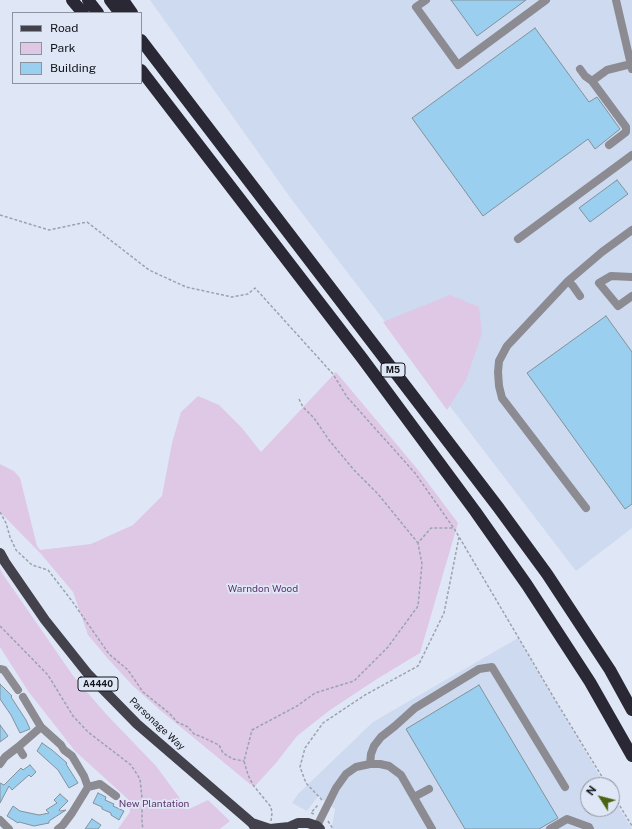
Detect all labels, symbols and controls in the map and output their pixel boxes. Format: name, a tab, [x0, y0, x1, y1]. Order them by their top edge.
legend	[12, 12, 142, 84]
text: Road	[50, 21, 78, 35]
text: Park	[50, 41, 76, 55]
text: Building	[50, 61, 96, 75]
road number: M5	[381, 363, 405, 377]
park label: Warndon Wood	[228, 583, 298, 595]
road number: A4440	[78, 677, 118, 691]
street label: Parsonage Way	[127, 695, 187, 753]
north arrow	[580, 777, 620, 817]
text: N	[584, 784, 598, 798]
park label: New Plantation	[119, 798, 189, 810]

